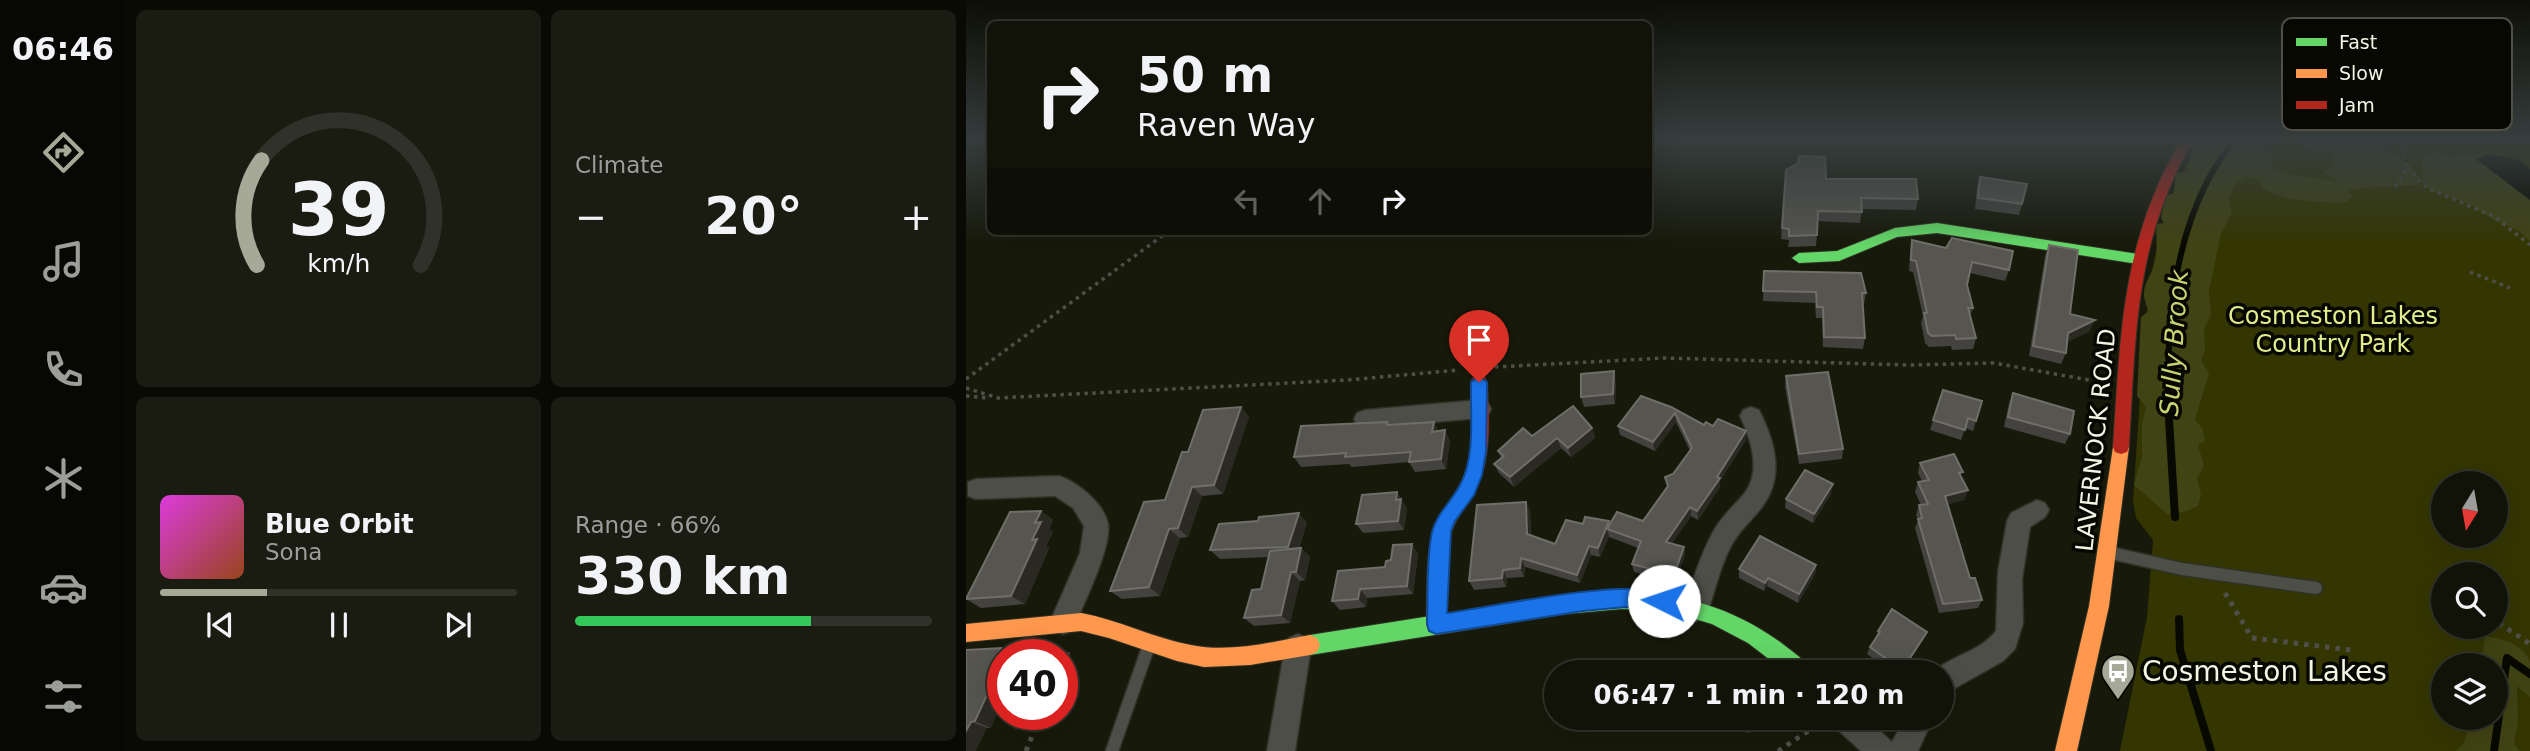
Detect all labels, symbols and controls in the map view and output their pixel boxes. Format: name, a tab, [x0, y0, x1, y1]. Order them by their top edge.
legend	[2282, 18, 2512, 130]
text: 06:46	[12, 30, 114, 68]
text: Fast	[2339, 31, 2377, 53]
text: 50 m	[1137, 47, 1273, 104]
icon: right	[1022, 49, 1113, 140]
text: Slow	[2339, 62, 2384, 84]
text: Jam	[2338, 94, 2375, 116]
text: Raven Way	[1137, 106, 1315, 144]
icon: directions	[39, 128, 88, 177]
text: Climate	[575, 152, 664, 178]
text: 39	[288, 167, 389, 252]
icon: left	[1228, 182, 1266, 220]
icon: ahead	[1301, 182, 1339, 220]
icon: right	[1374, 182, 1412, 220]
text: 20°	[704, 186, 803, 246]
text: −	[575, 195, 607, 239]
text: +	[900, 195, 932, 239]
icon: music	[39, 237, 88, 286]
text: km/h	[307, 248, 370, 277]
water label: Sully Brook	[2154, 268, 2194, 417]
park label: Cosmeston Lakes Country Park	[2228, 302, 2438, 358]
pin	[1449, 310, 1509, 382]
icon: arrive	[1460, 321, 1498, 359]
street label: LAVERNOCK ROAD	[2070, 327, 2122, 553]
icon: phone	[39, 345, 88, 394]
icon: climate	[39, 454, 88, 503]
north arrow	[2431, 471, 2508, 548]
map controls	[2431, 471, 2508, 730]
text: Blue Orbit	[265, 509, 414, 539]
text: Range · 66%	[575, 512, 721, 538]
text: Sona	[265, 539, 322, 565]
text: 330 km	[575, 546, 790, 606]
button: search	[2431, 562, 2508, 639]
icon: car	[39, 563, 88, 612]
position arrow	[1627, 564, 1701, 638]
icon: previous	[201, 606, 239, 644]
icon: pause	[320, 606, 358, 644]
icon: next	[439, 606, 477, 644]
speed limit sign: 40	[987, 639, 1078, 730]
bus stop icon: Cosmeston Lakes	[2099, 652, 2137, 701]
button: layers	[2431, 653, 2508, 730]
place label: Cosmeston Lakes	[2142, 655, 2387, 688]
icon: filters	[39, 672, 88, 721]
text: 06:47 · 1 min · 120 m	[1594, 680, 1904, 710]

